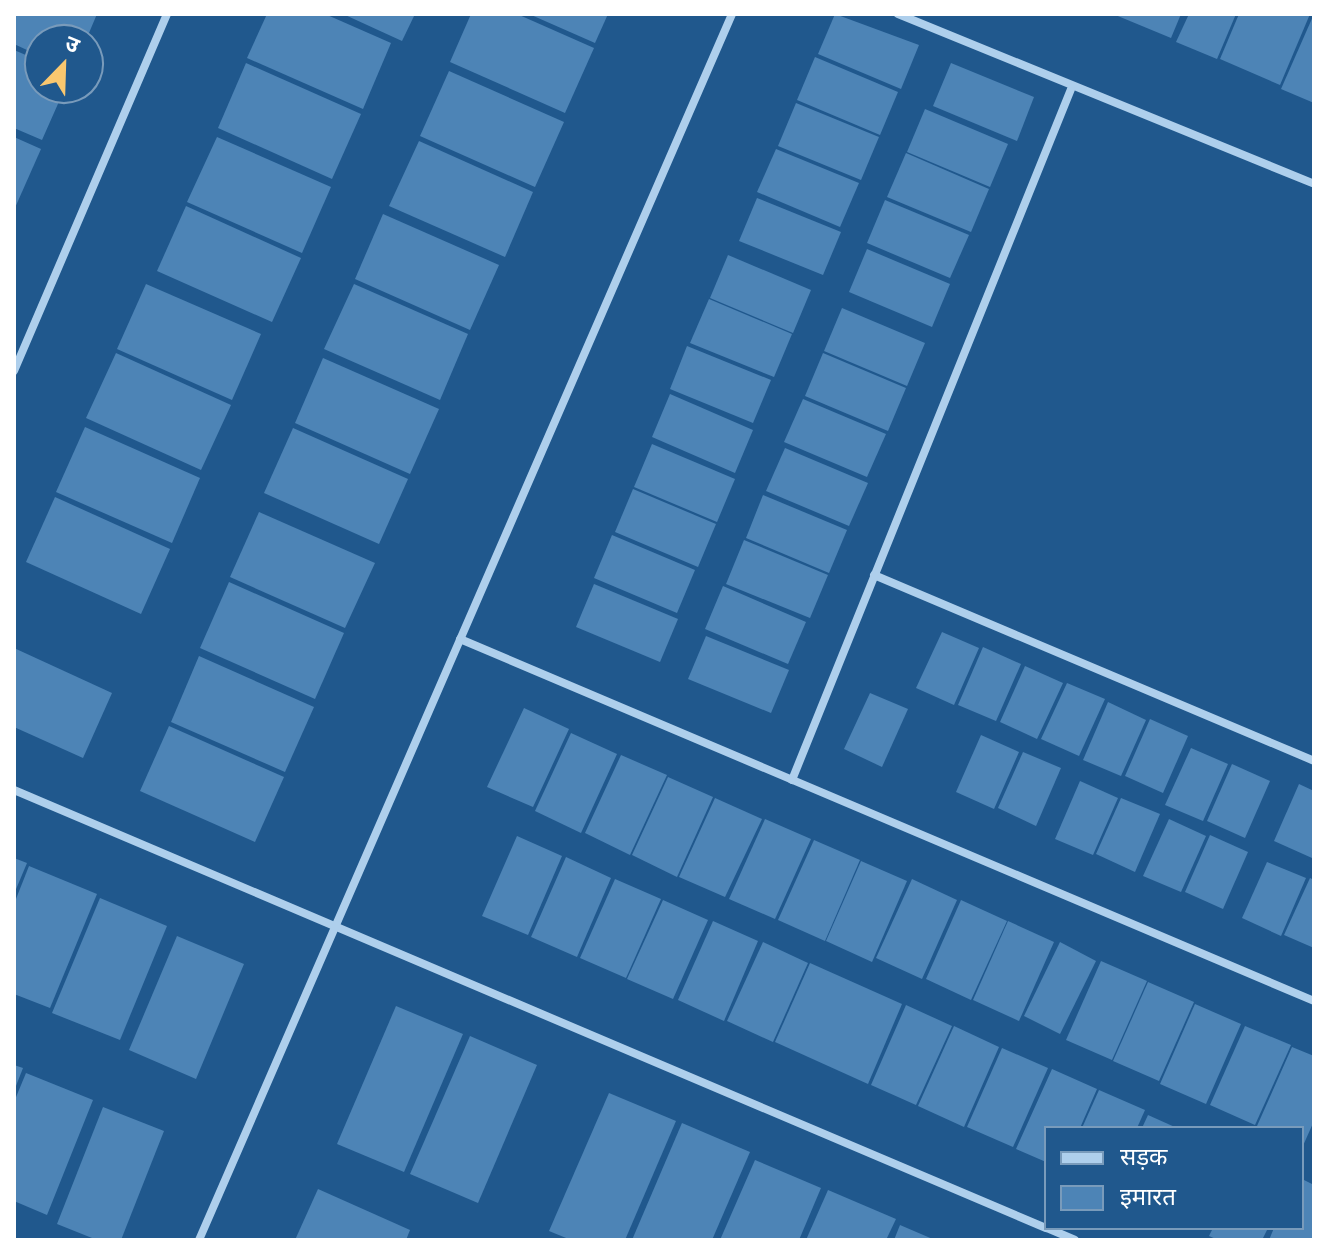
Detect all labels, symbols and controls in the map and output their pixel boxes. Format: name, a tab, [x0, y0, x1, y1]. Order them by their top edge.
north arrow	[24, 24, 104, 104]
text: उ	[61, 28, 84, 59]
legend	[1044, 1126, 1304, 1230]
text: सड़क	[1120, 1141, 1168, 1172]
text: इमारत	[1120, 1181, 1176, 1212]

